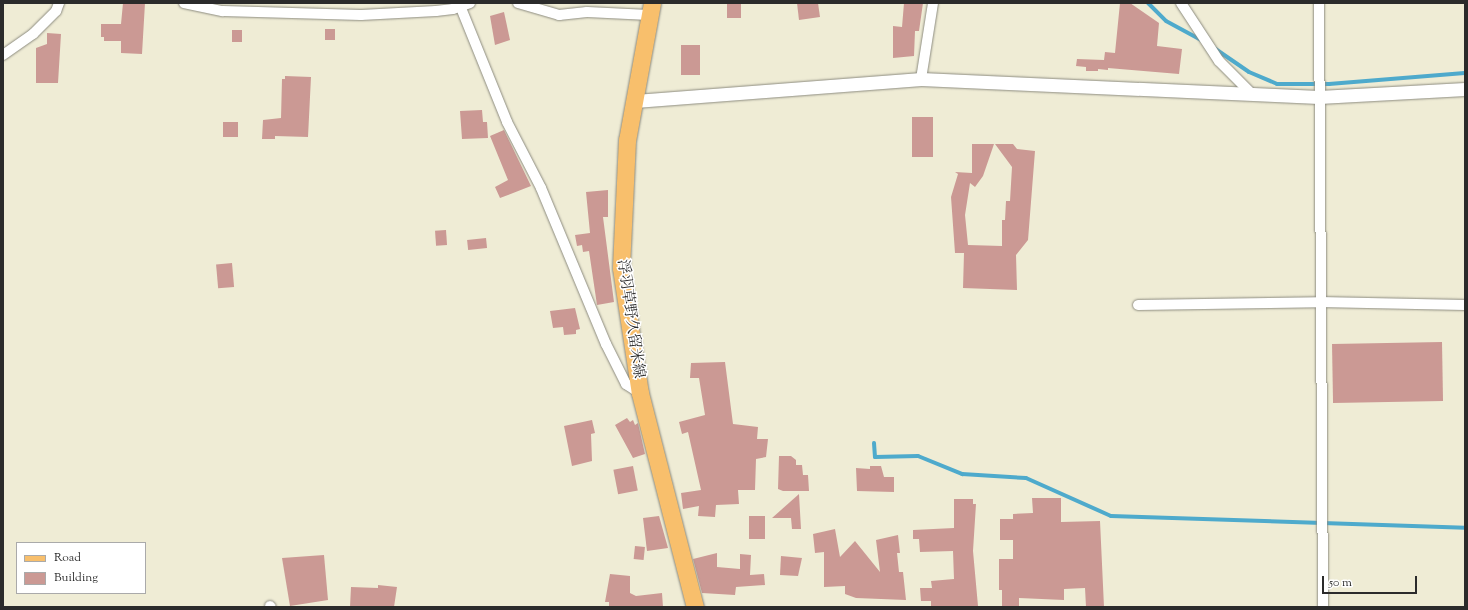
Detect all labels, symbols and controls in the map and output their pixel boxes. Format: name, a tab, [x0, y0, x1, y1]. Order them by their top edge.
street label: 浮羽草野久留米線	[613, 258, 647, 380]
legend	[16, 542, 146, 594]
text: Road	[54, 549, 81, 567]
scale bar	[1324, 568, 1419, 594]
text: Building	[54, 569, 98, 587]
text: 50 m	[1329, 574, 1352, 592]

